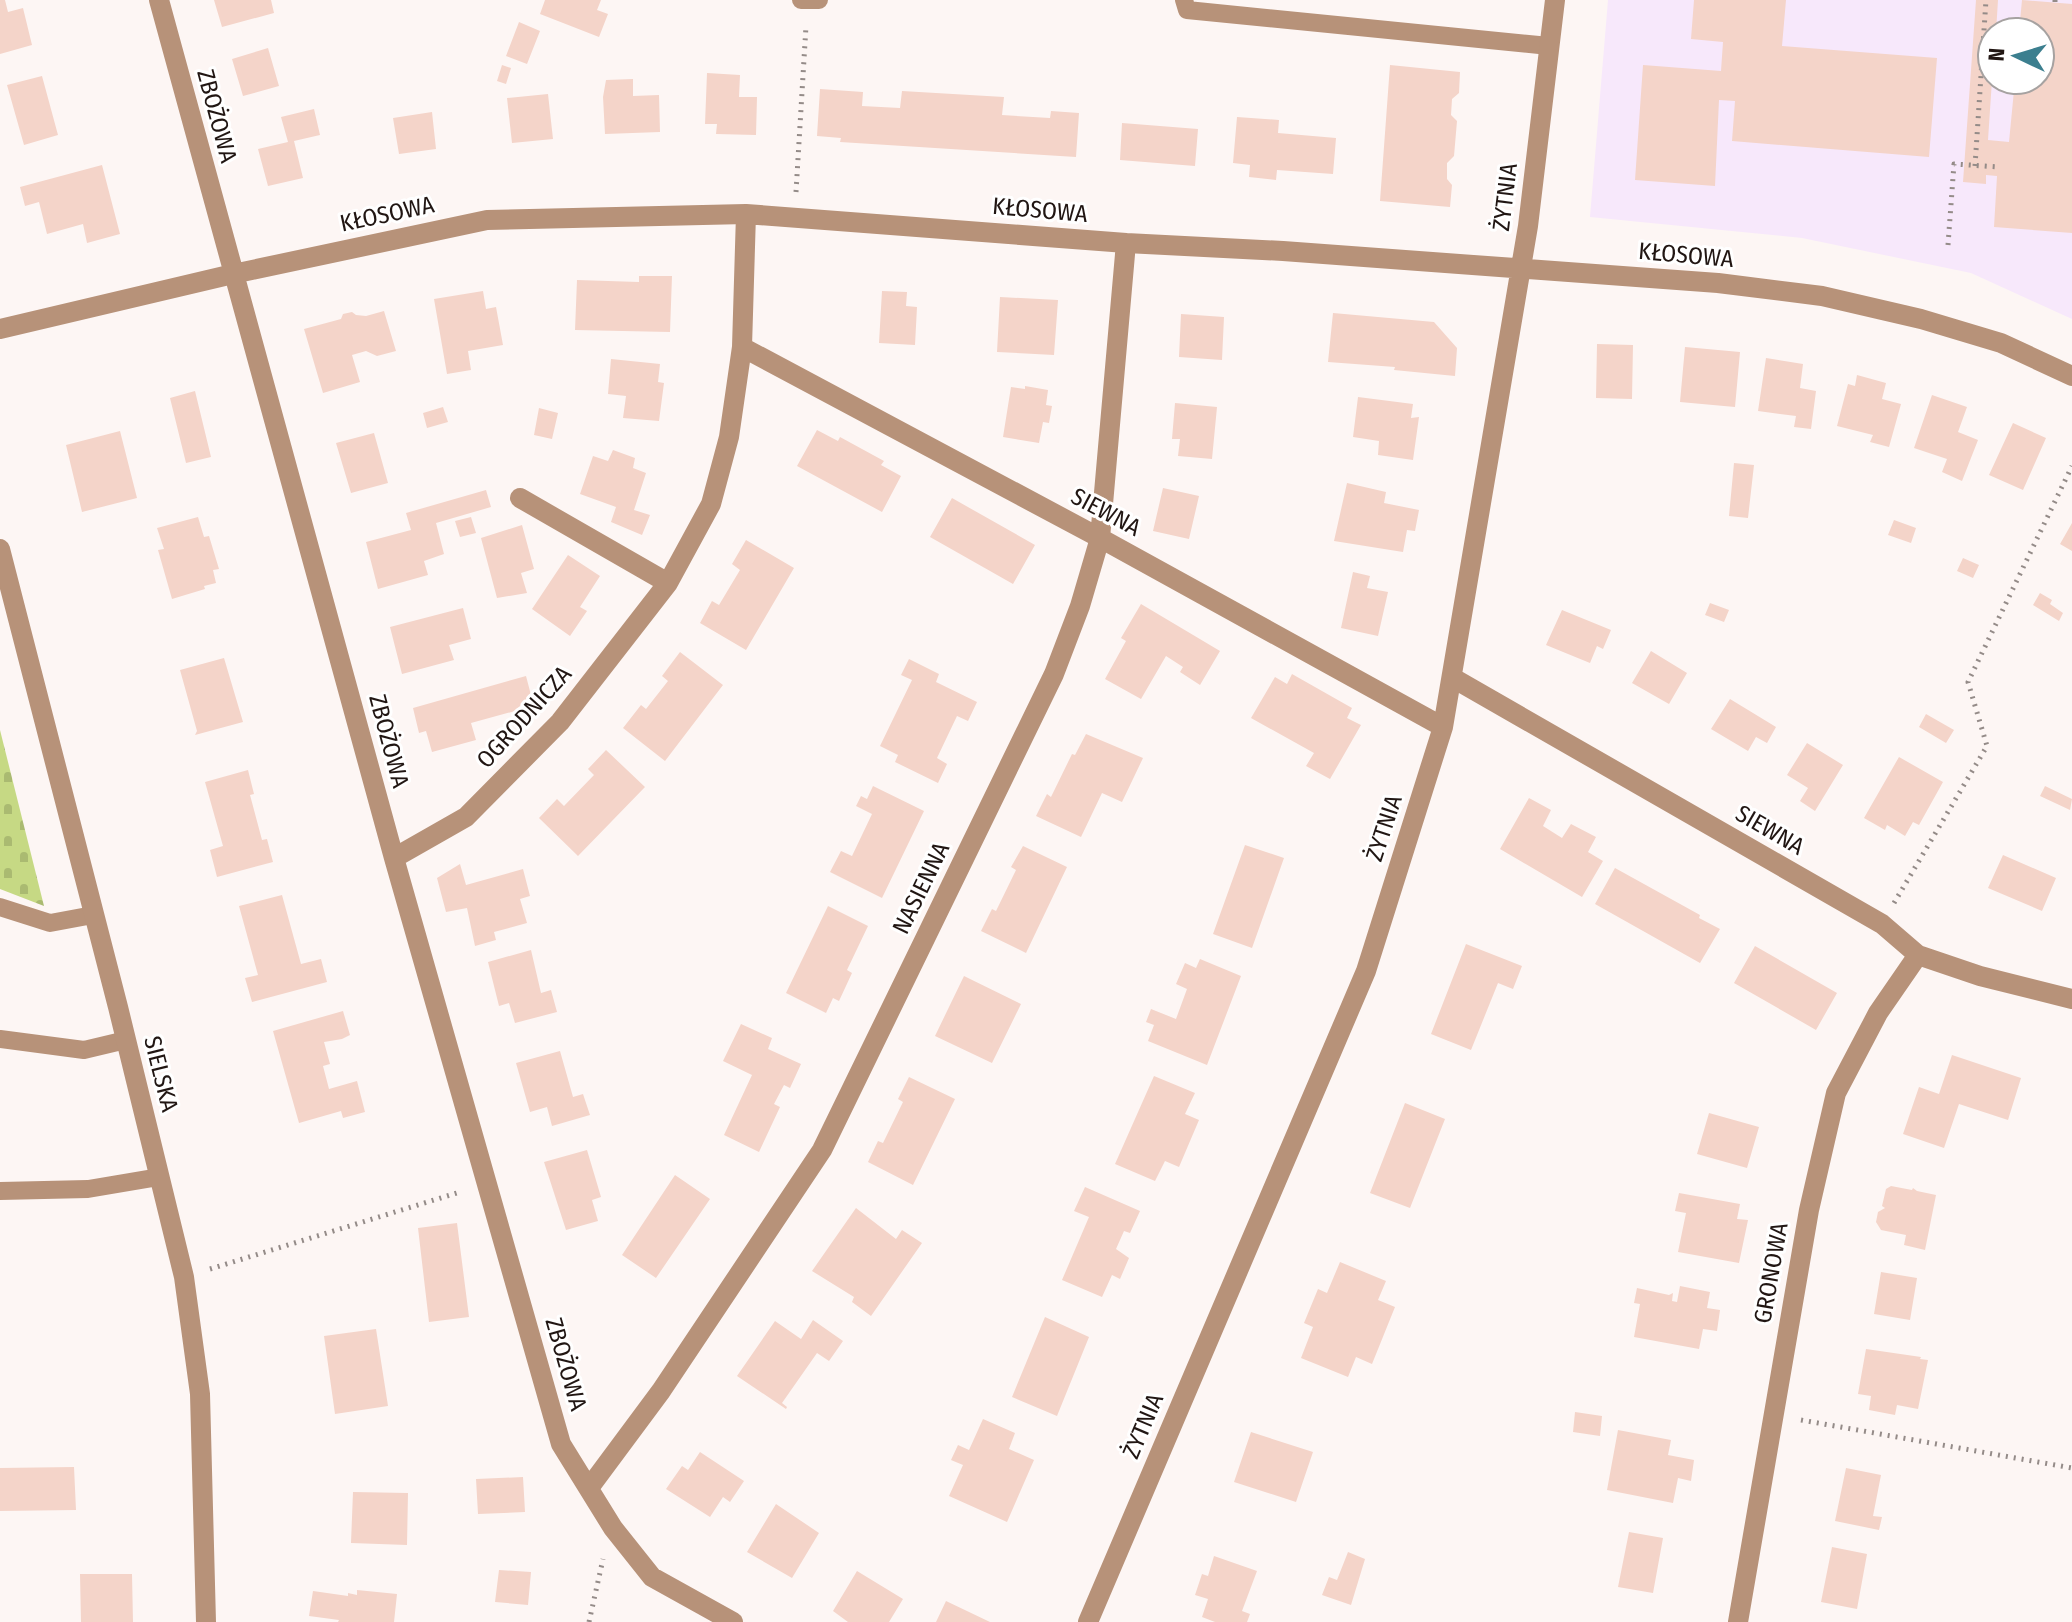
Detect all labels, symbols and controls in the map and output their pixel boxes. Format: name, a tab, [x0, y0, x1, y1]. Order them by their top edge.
north arrow	[1976, 16, 2056, 96]
text: N	[1983, 47, 2010, 62]
street label: ZBOŻOWA	[191, 66, 243, 166]
street label: ŻYTNIA	[1487, 161, 1523, 232]
street label: KŁOSOWA	[337, 190, 437, 238]
street label: KŁOSOWA	[991, 192, 1089, 228]
street label: KŁOSOWA	[1637, 237, 1735, 273]
street label: SIEWNA	[1066, 482, 1146, 542]
street label: OGRODNICZA	[471, 660, 577, 774]
street label: ZBOŻOWA	[363, 691, 415, 791]
street label: ŻYTNIA	[1360, 791, 1408, 865]
street label: SIEWNA	[1731, 799, 1810, 861]
street label: NASIENNA	[887, 837, 955, 938]
street label: SIELSKA	[138, 1033, 184, 1115]
street label: GRONOWA	[1748, 1220, 1794, 1326]
street label: ZBOŻOWA	[539, 1314, 593, 1414]
street label: ŻYTNIA	[1117, 1389, 1169, 1463]

